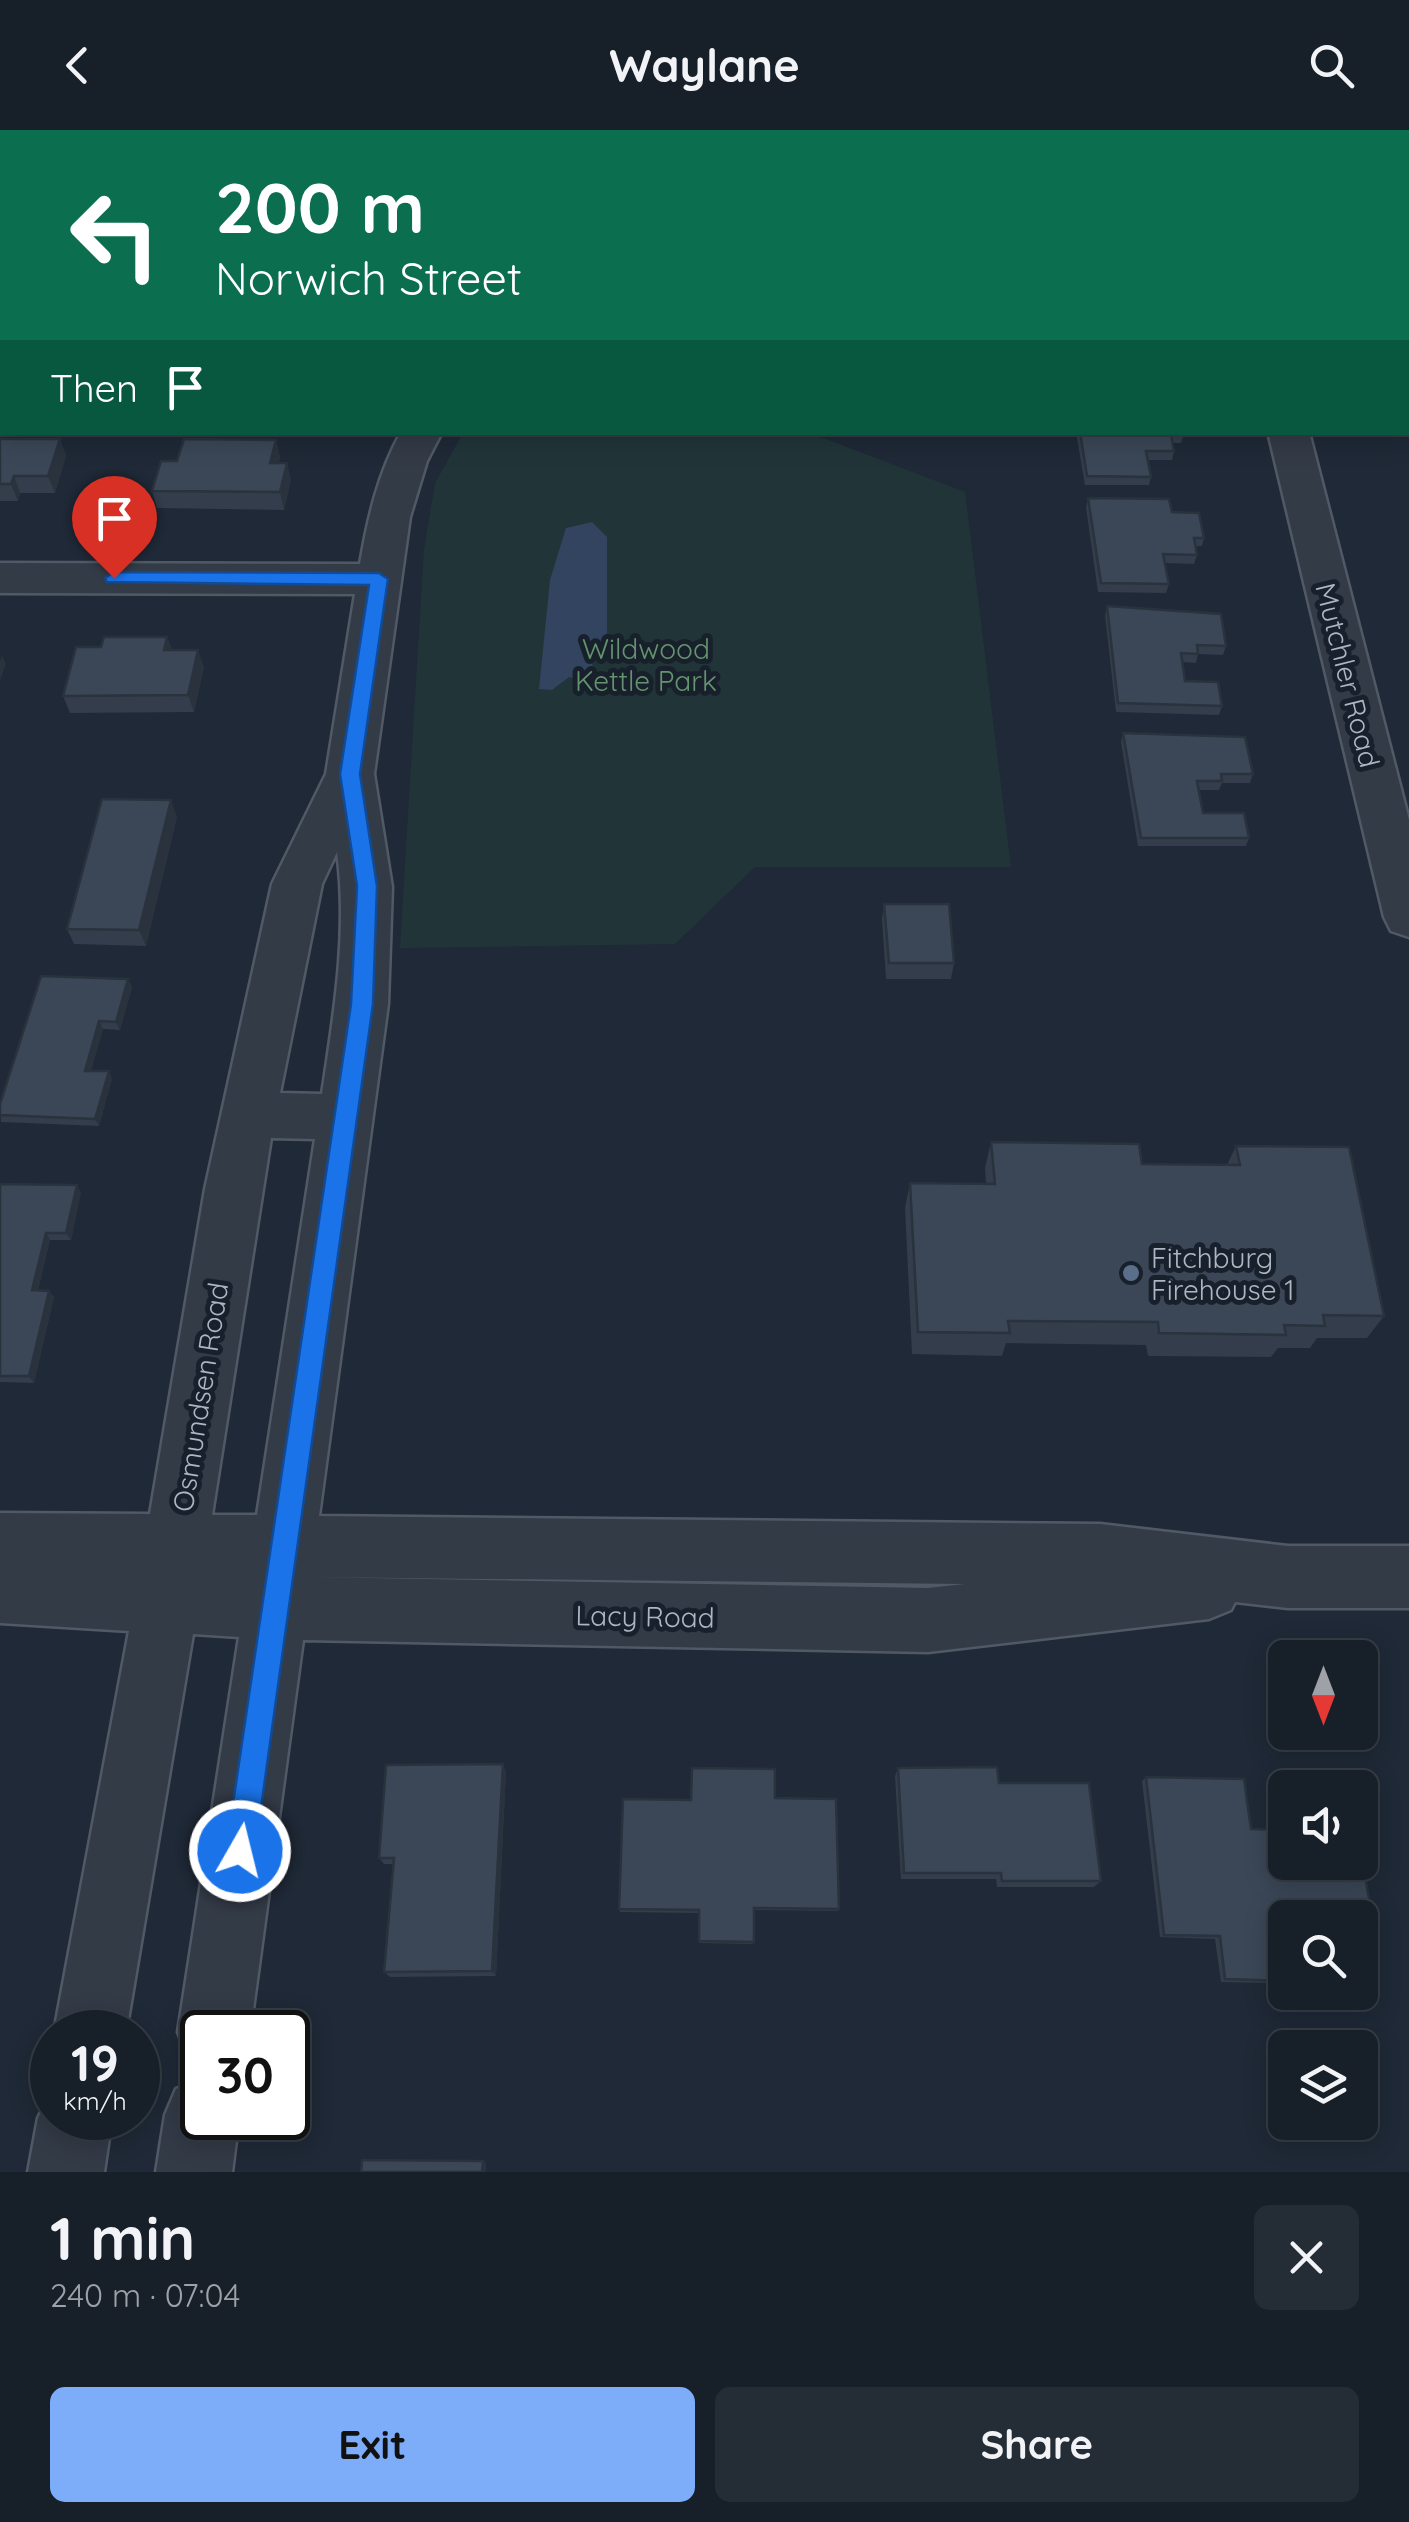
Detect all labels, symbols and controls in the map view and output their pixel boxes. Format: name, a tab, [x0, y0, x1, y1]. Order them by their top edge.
text: Waylane	[609, 37, 800, 93]
icon: back	[50, 38, 105, 93]
icon: search	[1304, 38, 1359, 93]
text: 200 m	[215, 163, 425, 251]
icon: left	[50, 170, 180, 300]
text: Norwich Street	[215, 250, 522, 306]
icon: arrive	[158, 360, 213, 415]
text: Then	[50, 364, 138, 412]
pin	[72, 476, 157, 579]
icon: arrive	[87, 491, 142, 546]
street label: Mutchler Road	[1308, 579, 1388, 771]
park label: Wildwood Kettle Park	[575, 631, 717, 698]
place label: Fitchburg Firehouse 1	[1151, 1240, 1295, 1307]
marker: Fitchburg Firehouse 1	[1120, 1262, 1142, 1284]
street label: Osmundsen Road	[165, 1280, 235, 1514]
street label: Lacy Road	[575, 1597, 715, 1635]
north arrow	[1268, 1640, 1378, 1750]
map controls	[1268, 1640, 1378, 2140]
button: sound	[1268, 1770, 1378, 1880]
position arrow	[188, 1799, 292, 1903]
button: search	[1268, 1900, 1378, 2010]
speed limit sign: 30	[180, 2010, 310, 2140]
button: layers	[1268, 2030, 1378, 2140]
text: 19	[71, 2031, 119, 2094]
text: km/h	[63, 2085, 127, 2116]
text: 1 min	[50, 2200, 195, 2275]
button: close	[1254, 2205, 1359, 2310]
text: 240 m · 07:04	[50, 2275, 240, 2315]
button: Exit	[50, 2387, 695, 2502]
button: Share	[715, 2387, 1359, 2502]

